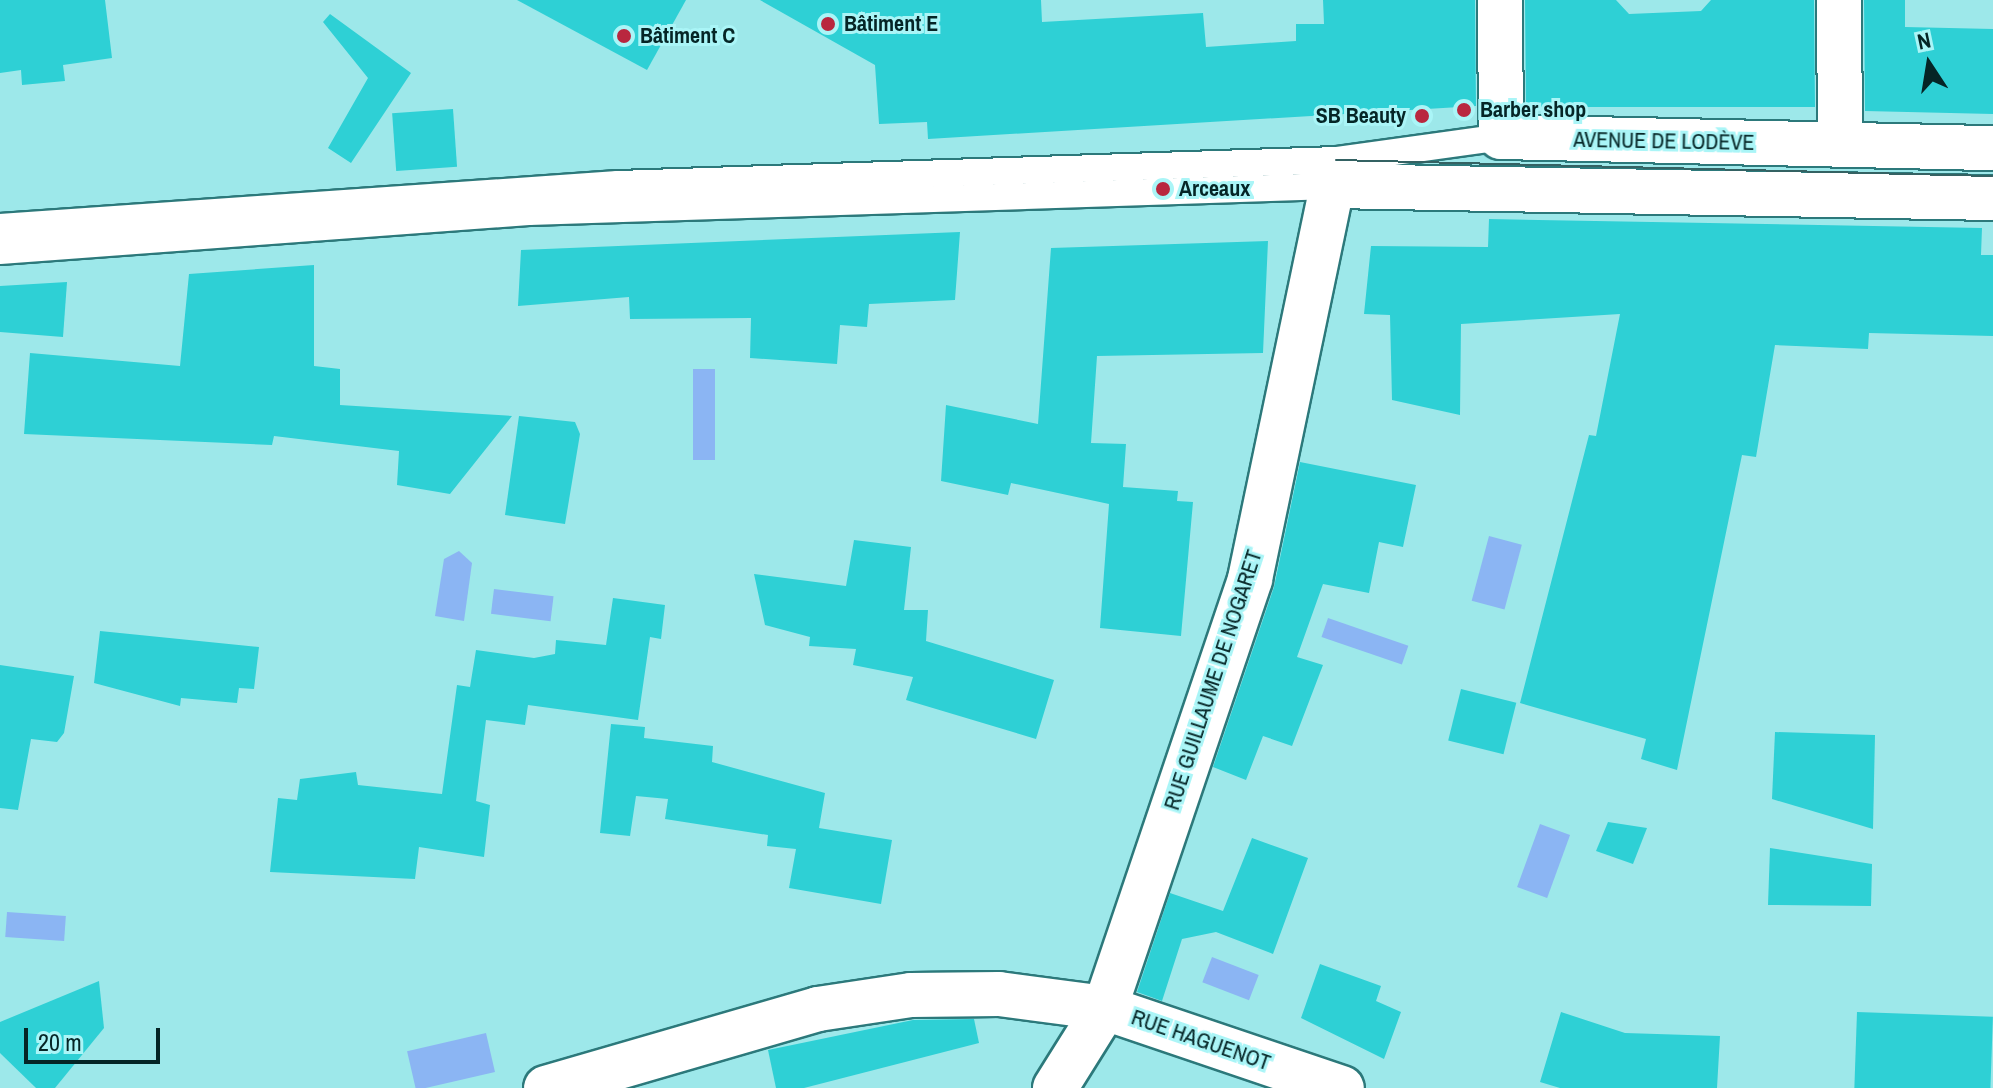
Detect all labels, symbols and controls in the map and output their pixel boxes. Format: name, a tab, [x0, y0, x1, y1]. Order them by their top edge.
place label: Bâtiment E	[844, 11, 938, 37]
marker: Bâtiment E	[819, 15, 837, 33]
place label: Bâtiment C	[640, 23, 735, 49]
north arrow	[1889, 24, 1969, 104]
text: N	[1915, 24, 1934, 57]
marker: Bâtiment C	[615, 27, 633, 45]
place label: Barber shop	[1480, 97, 1586, 123]
marker: Barber shop	[1455, 101, 1473, 119]
place label: SB Beauty	[1316, 103, 1406, 129]
marker: SB Beauty	[1413, 107, 1431, 125]
street label: AVENUE DE LODÈVE	[1573, 126, 1755, 156]
place label: Arceaux	[1179, 176, 1250, 202]
marker: Arceaux	[1154, 180, 1172, 198]
street label: RUE GUILLAUME DE NOGARET	[1158, 547, 1268, 813]
street label: RUE HAGUENOT	[1128, 1004, 1274, 1076]
scale bar	[28, 1012, 164, 1062]
text: 20 m	[38, 1026, 82, 1058]

